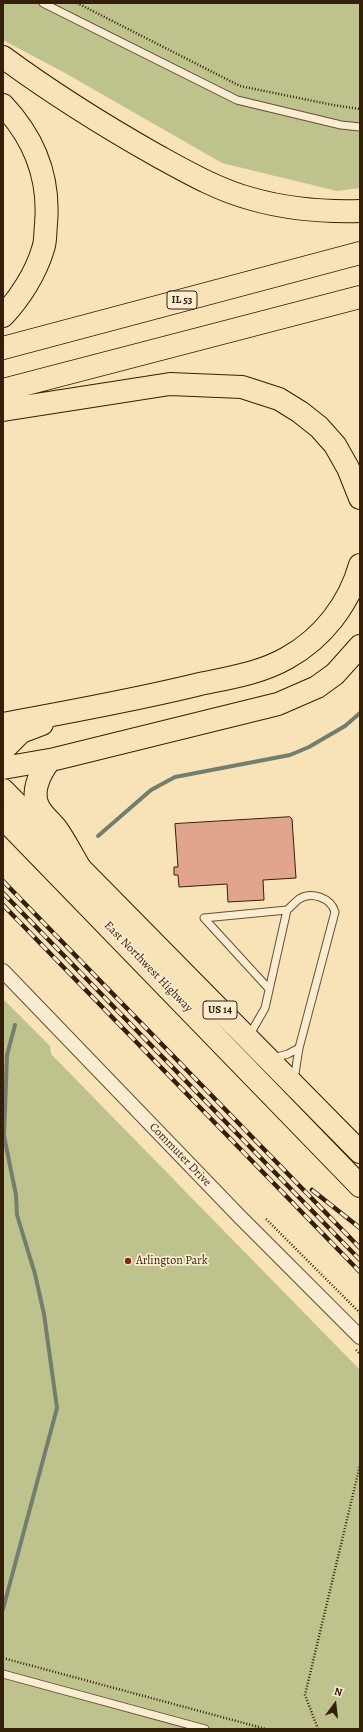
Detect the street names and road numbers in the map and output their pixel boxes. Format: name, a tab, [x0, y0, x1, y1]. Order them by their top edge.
road number: IL 53	[167, 291, 197, 309]
street label: East Northwest Highway	[101, 918, 195, 1016]
road number: US 14	[203, 1001, 237, 1019]
street label: Commuter Drive	[146, 1120, 214, 1190]

